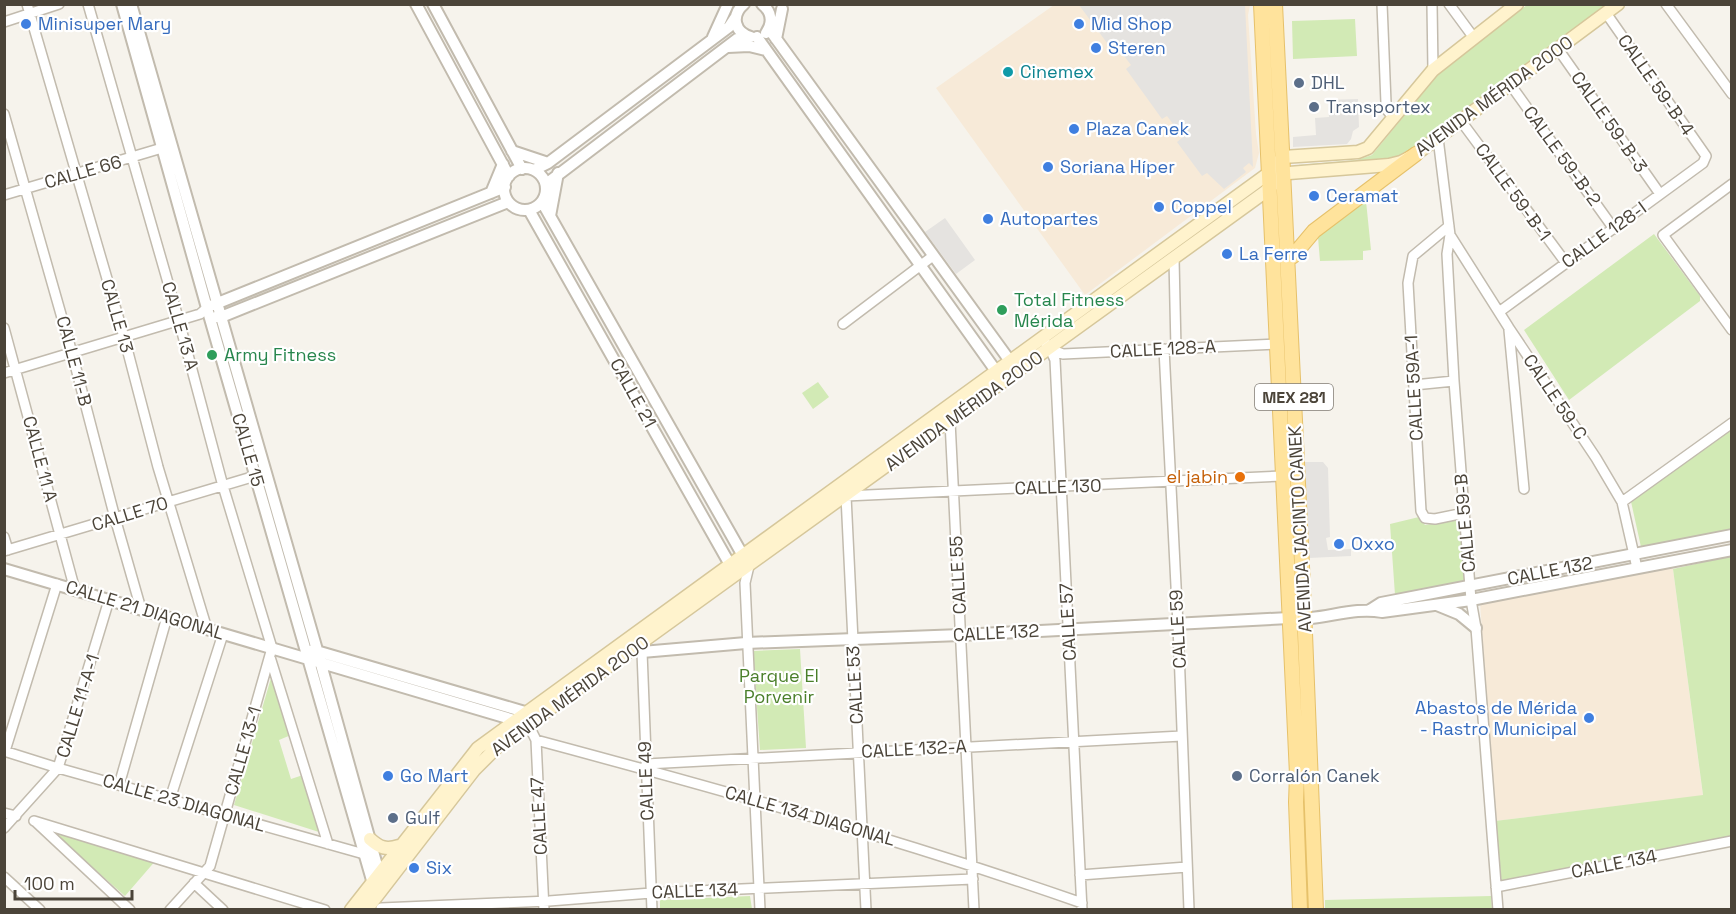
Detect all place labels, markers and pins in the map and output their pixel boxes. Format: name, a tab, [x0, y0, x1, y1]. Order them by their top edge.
place label: Minisuper Mary	[38, 12, 171, 35]
place label: Mid Shop	[1091, 12, 1172, 35]
marker: Minisuper Mary	[19, 17, 33, 31]
marker: Mid Shop	[1072, 17, 1086, 31]
place label: Steren	[1108, 36, 1166, 59]
marker: Steren	[1089, 41, 1103, 55]
place label: Cinemex	[1020, 60, 1094, 83]
marker: Cinemex	[1001, 65, 1015, 79]
place label: DHL	[1311, 71, 1345, 94]
marker: DHL	[1292, 76, 1306, 90]
place label: Transportex	[1326, 95, 1431, 118]
marker: Transportex	[1307, 100, 1321, 114]
place label: Plaza Canek	[1086, 117, 1189, 140]
marker: Plaza Canek	[1067, 122, 1081, 136]
place label: Soriana Híper	[1060, 155, 1175, 178]
marker: Soriana Híper	[1041, 160, 1055, 174]
place label: Ceramat	[1326, 184, 1399, 207]
marker: Ceramat	[1307, 189, 1321, 203]
place label: Coppel	[1171, 195, 1232, 218]
marker: Coppel	[1152, 200, 1166, 214]
place label: Autopartes	[1000, 207, 1098, 230]
marker: Autopartes	[981, 212, 995, 226]
place label: La Ferre	[1239, 242, 1308, 265]
marker: La Ferre	[1220, 247, 1234, 261]
place label: Total Fitness Mérida	[1014, 288, 1124, 332]
marker: Total Fitness Mérida	[995, 303, 1009, 317]
place label: Army Fitness	[224, 343, 336, 366]
marker: Army Fitness	[205, 348, 219, 362]
place label: el jabin	[1166, 465, 1228, 488]
marker: el jabin	[1233, 470, 1247, 484]
place label: Oxxo	[1351, 532, 1395, 555]
marker: Oxxo	[1332, 537, 1346, 551]
place label: Abastos de Mérida - Rastro Municipal	[1415, 696, 1577, 740]
marker: Abastos de Mérida - Rastro Municipal	[1582, 711, 1596, 725]
place label: Go Mart	[400, 764, 469, 787]
place label: Corralón Canek	[1249, 764, 1380, 787]
marker: Go Mart	[381, 769, 395, 783]
marker: Corralón Canek	[1230, 769, 1244, 783]
place label: Gulf	[405, 806, 440, 829]
marker: Gulf	[386, 811, 400, 825]
place label: Six	[426, 856, 452, 879]
marker: Six	[407, 861, 421, 875]

